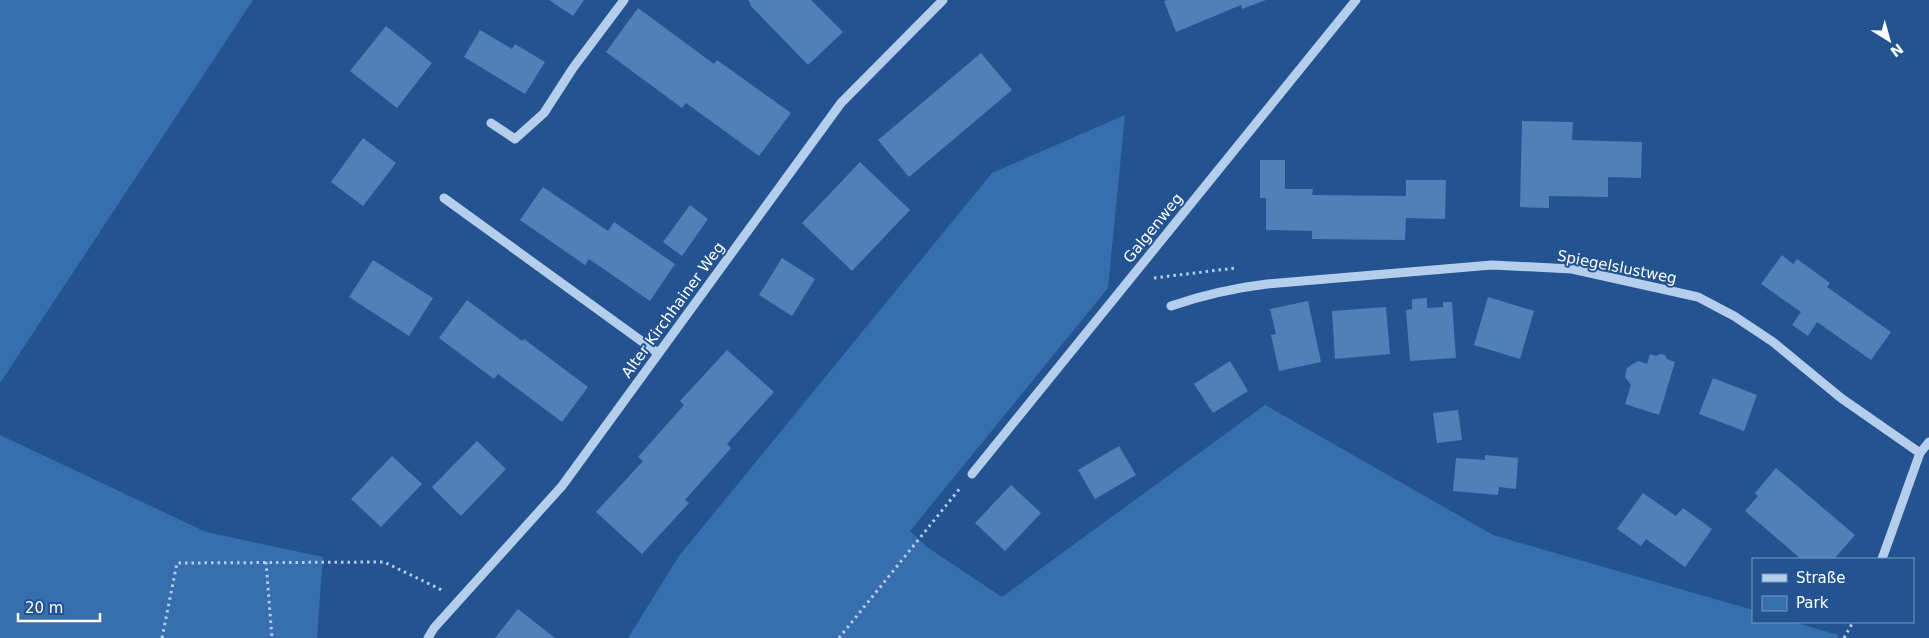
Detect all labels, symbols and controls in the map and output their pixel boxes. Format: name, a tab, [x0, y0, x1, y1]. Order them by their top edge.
north arrow	[1864, 15, 1914, 65]
text: N	[1887, 40, 1906, 60]
street label: Galgenweg	[1119, 190, 1187, 266]
street label: Alter Kirchhainer Weg	[618, 239, 728, 381]
street label: Spiegelslustweg	[1556, 247, 1678, 287]
legend	[1752, 558, 1914, 623]
text: Straße	[1796, 569, 1845, 587]
scale bar	[18, 590, 100, 622]
text: Park	[1796, 594, 1829, 612]
text: 20 m	[25, 599, 63, 617]

